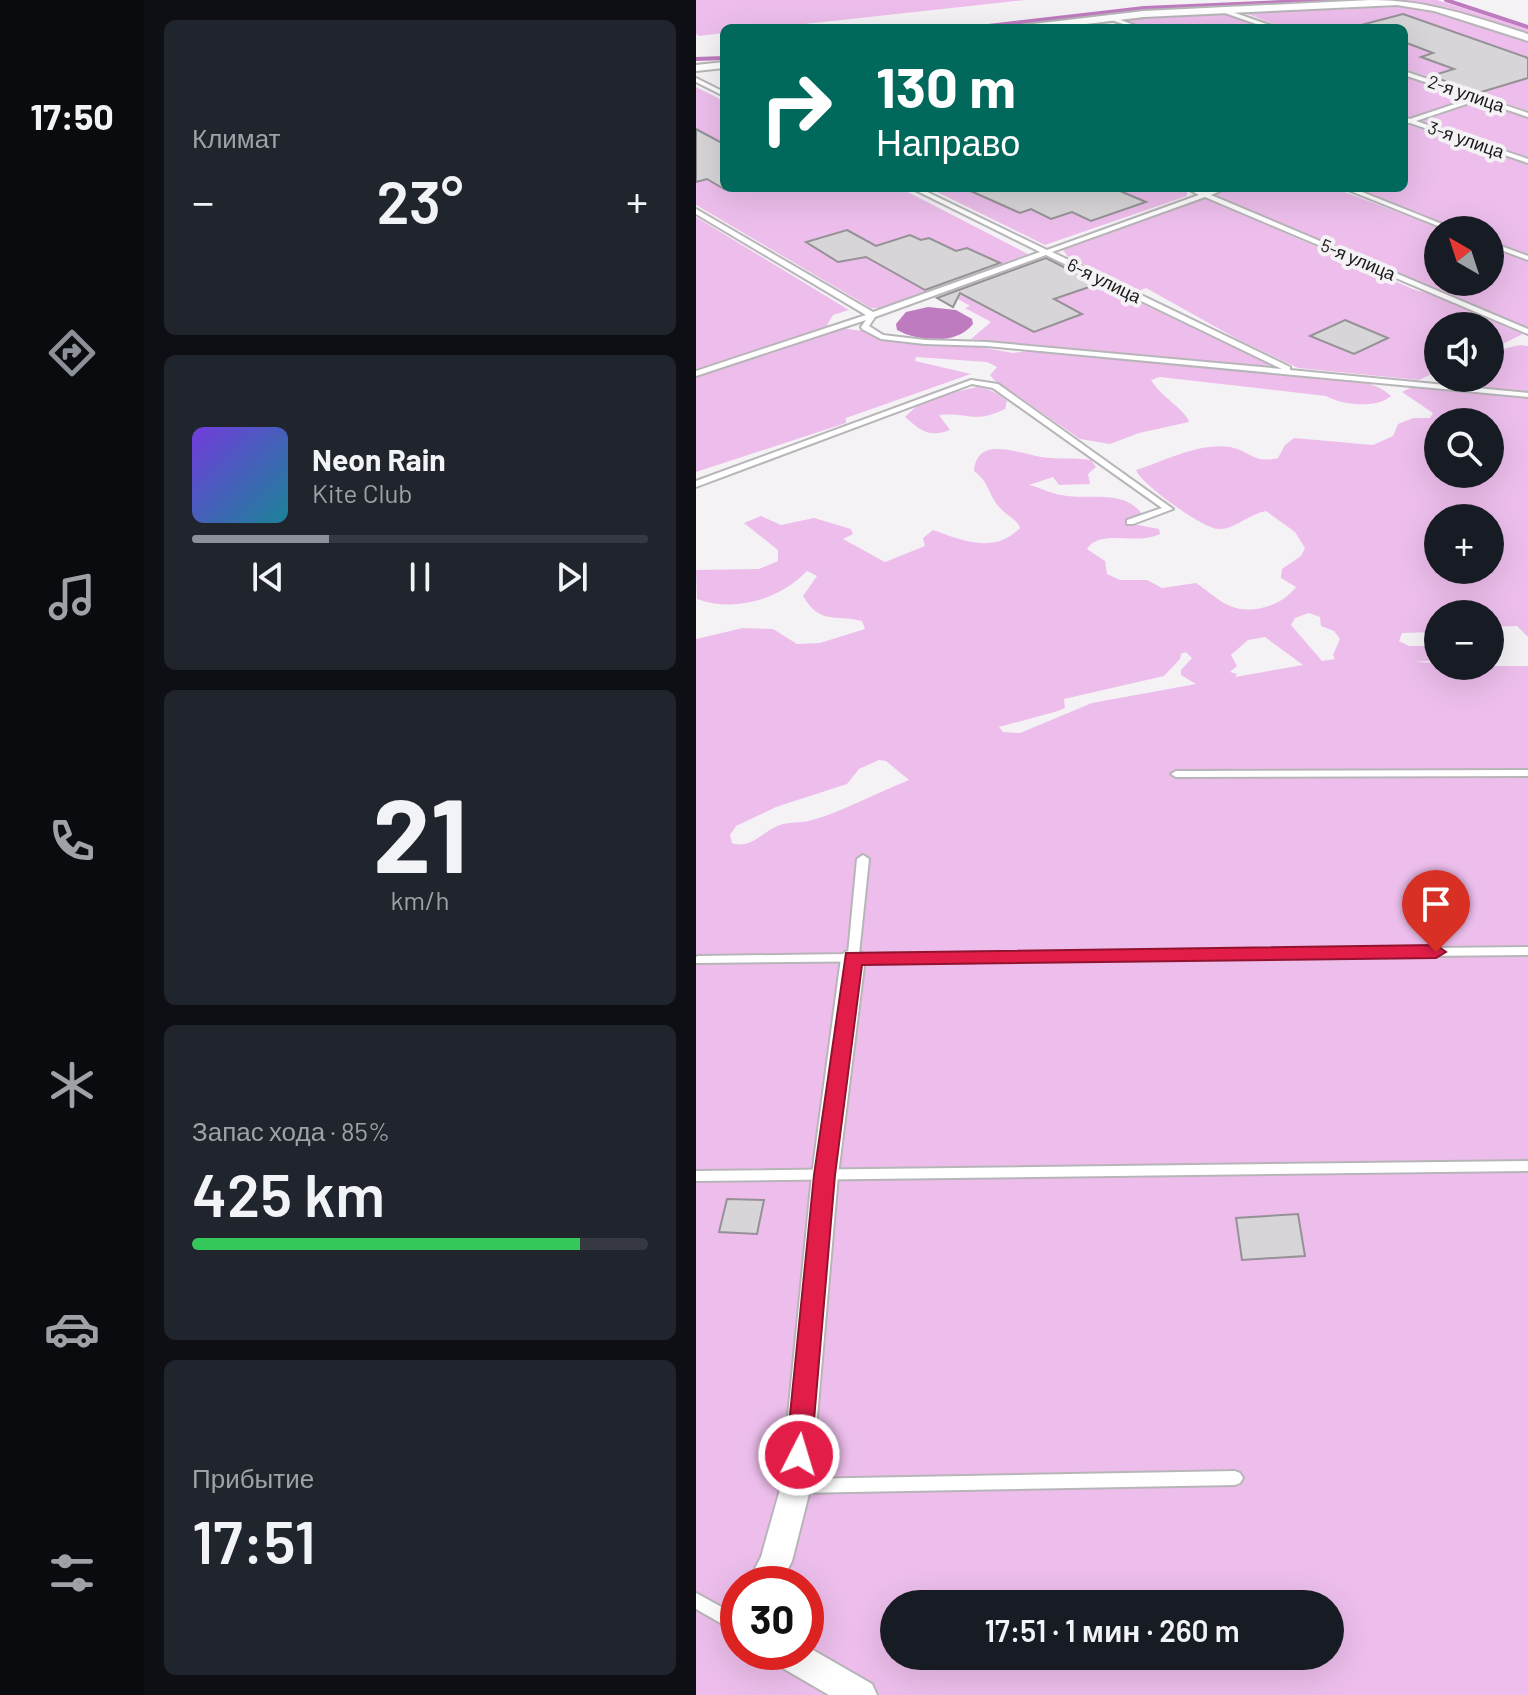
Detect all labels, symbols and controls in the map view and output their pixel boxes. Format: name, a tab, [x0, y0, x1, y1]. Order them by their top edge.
text: 130 m	[876, 52, 1016, 119]
icon: right	[744, 56, 848, 160]
street label: 2-я улица	[1425, 70, 1508, 117]
text: 17:50	[30, 94, 114, 137]
street label: 3-я улица	[1425, 116, 1508, 163]
text: Направо	[876, 120, 1020, 163]
text: Климат	[192, 122, 281, 153]
text: 23°	[377, 164, 463, 236]
text: −	[192, 174, 214, 227]
text: +	[626, 174, 648, 227]
north arrow	[1424, 216, 1504, 296]
map controls	[1424, 216, 1504, 680]
street label: 5-я улица	[1318, 233, 1400, 285]
street label: 6-я улица	[1064, 253, 1146, 308]
button: sound	[1424, 312, 1504, 392]
icon: directions	[44, 325, 100, 381]
button: search	[1424, 408, 1504, 488]
text: Neon Rain	[312, 441, 446, 477]
text: Kite Club	[312, 477, 413, 508]
button: +	[1424, 504, 1504, 584]
icon: previous	[246, 555, 290, 599]
icon: pause	[398, 555, 442, 599]
icon: next	[550, 555, 594, 599]
icon: music	[44, 569, 100, 625]
button: −	[1424, 600, 1504, 680]
text: 21	[373, 769, 467, 894]
icon: phone	[44, 813, 100, 869]
pin	[1402, 870, 1470, 952]
icon: arrive	[1414, 882, 1458, 926]
text: km/h	[391, 884, 449, 915]
icon: climate	[44, 1057, 100, 1113]
text: Запас хода · 85%	[192, 1115, 390, 1146]
text: 425 km	[192, 1157, 385, 1229]
icon: car	[44, 1301, 100, 1357]
position arrow	[757, 1413, 841, 1497]
text: Прибытие	[192, 1462, 314, 1493]
text: 17:51	[192, 1504, 316, 1576]
icon: filters	[44, 1545, 100, 1601]
speed limit sign: 30	[720, 1566, 824, 1670]
text: 17:51 · 1 мин · 260 m	[984, 1612, 1240, 1648]

